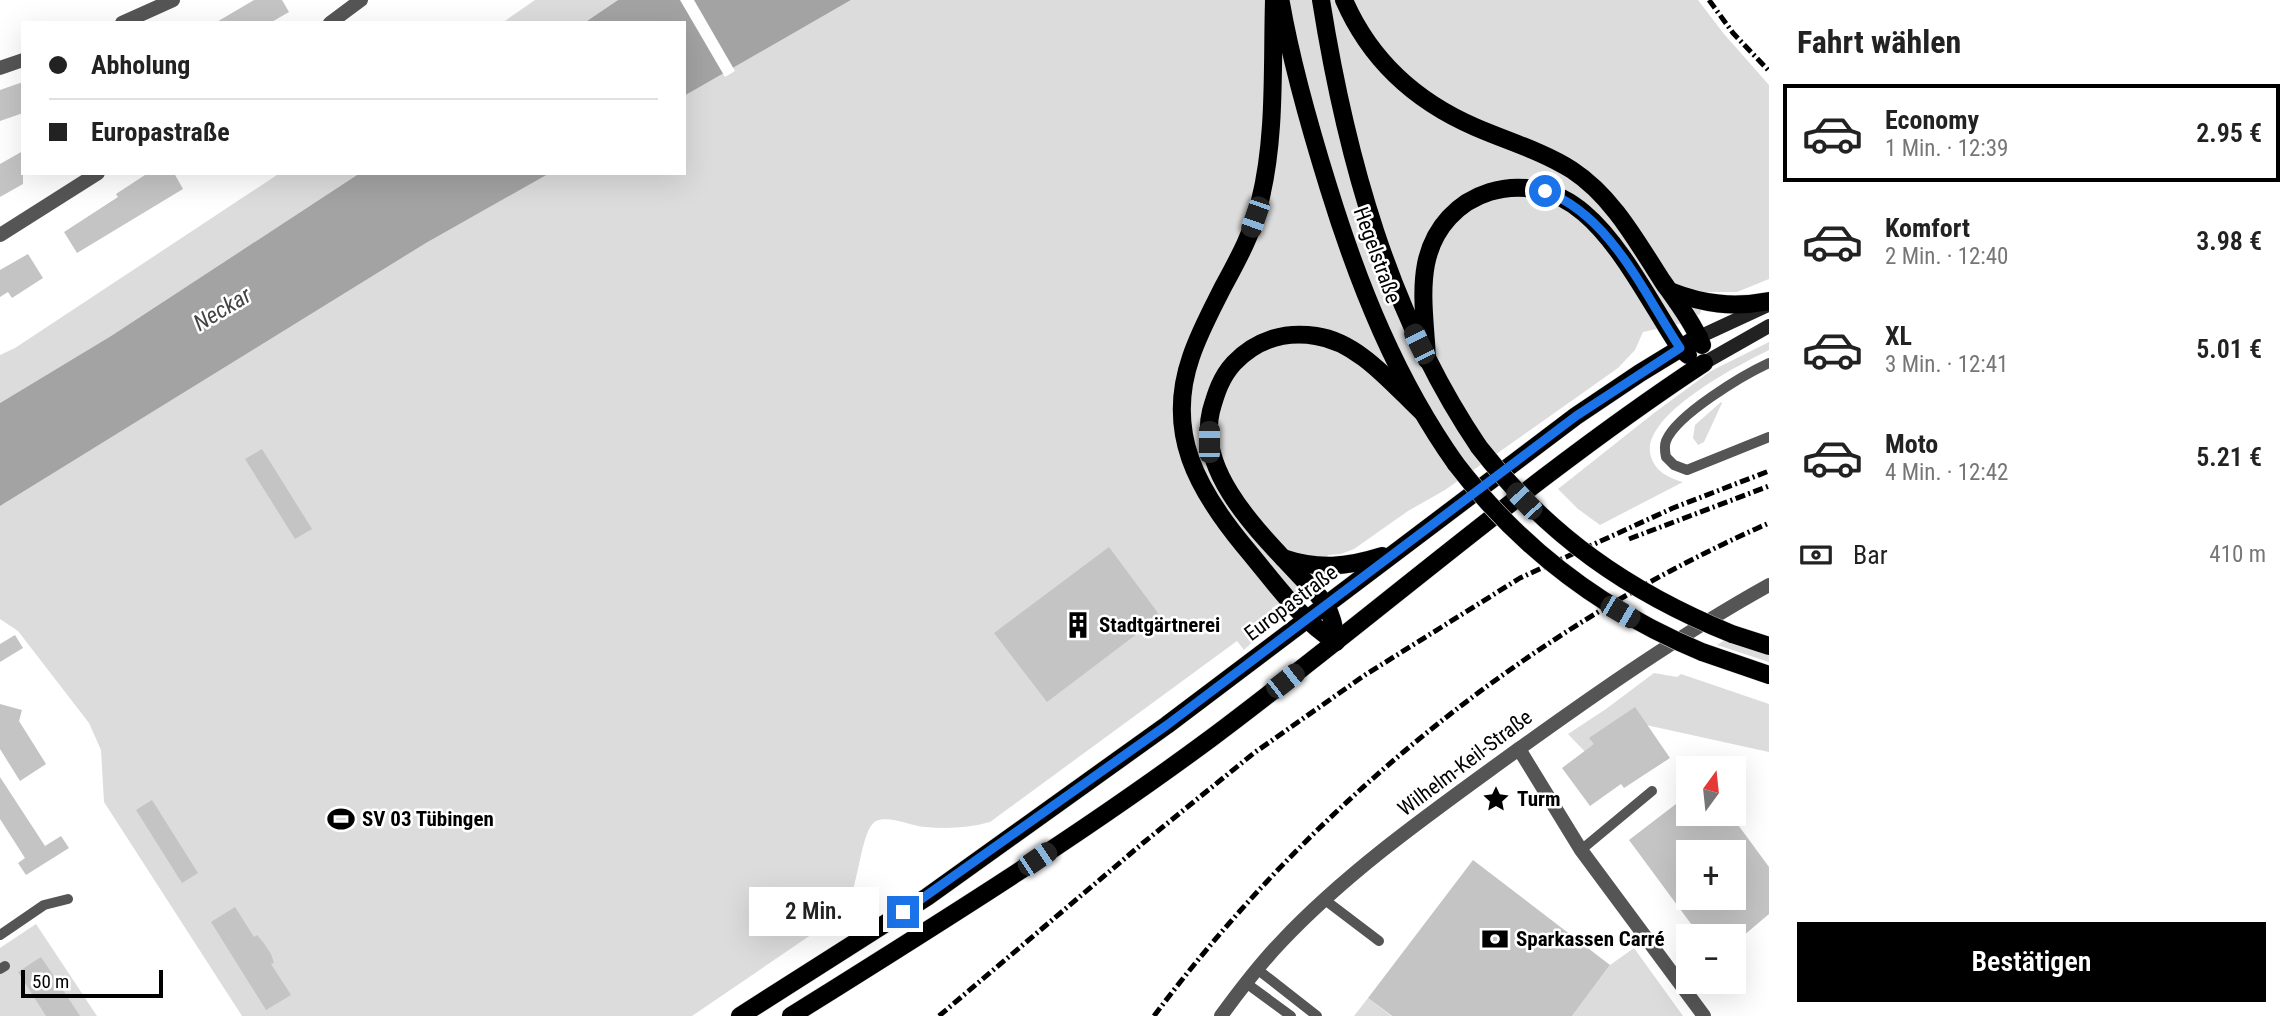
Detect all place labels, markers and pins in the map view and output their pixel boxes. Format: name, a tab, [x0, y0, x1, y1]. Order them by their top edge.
building icon: Stadtgärtnerei	[1063, 610, 1093, 640]
place label: Stadtgärtnerei	[1099, 613, 1220, 637]
place icon: Turm	[1481, 784, 1511, 814]
place label: Turm	[1517, 787, 1561, 811]
sports icon: SV 03 Tübingen	[326, 804, 356, 834]
place label: SV 03 Tübingen	[362, 807, 494, 831]
bank icon: Sparkassen Carré	[1480, 924, 1510, 954]
place label: Sparkassen Carré	[1516, 927, 1664, 951]

